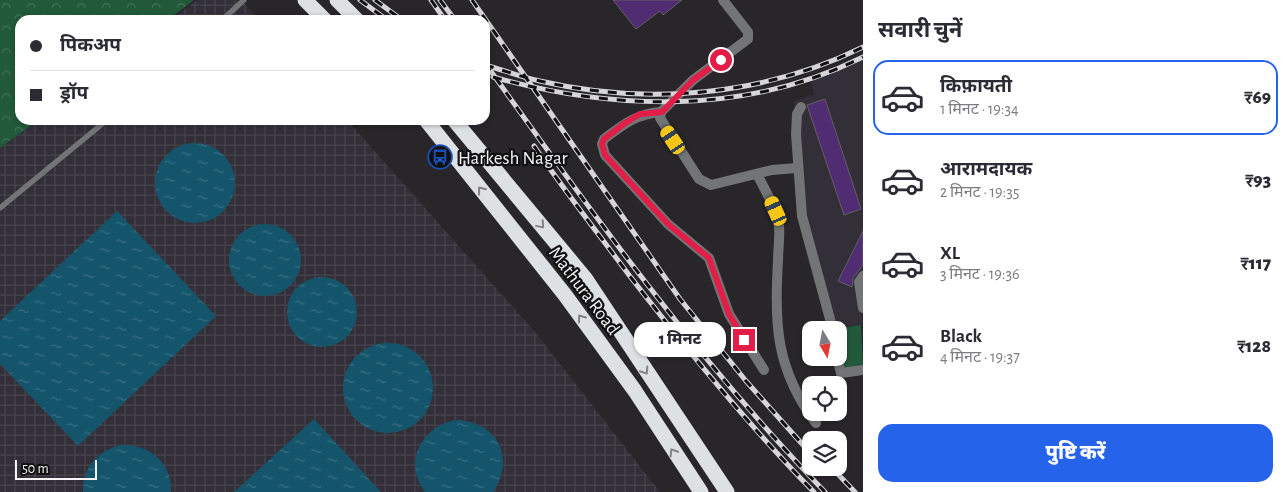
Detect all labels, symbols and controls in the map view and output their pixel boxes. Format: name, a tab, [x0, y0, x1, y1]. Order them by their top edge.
text: सवारी चुनें	[878, 19, 962, 41]
text: पिकअप	[60, 36, 121, 55]
route start	[710, 49, 732, 71]
icon: car	[880, 75, 925, 120]
text: किफ़ायती	[940, 77, 1012, 96]
text: ड्रॉप	[60, 84, 88, 103]
text: ₹69	[1244, 88, 1271, 107]
text: 1 मिनट · 19:34	[940, 101, 1019, 117]
car	[658, 123, 687, 157]
bus stop icon: Harkesh Nagar	[427, 144, 453, 170]
place label: Harkesh Nagar	[458, 149, 568, 168]
icon: car	[880, 158, 925, 203]
text: आरामदायक	[940, 160, 1032, 179]
text: ₹93	[1245, 171, 1271, 190]
text: 2 मिनट · 19:35	[940, 184, 1020, 200]
one-way arrow	[479, 187, 487, 196]
car	[763, 194, 788, 228]
one-way arrow	[535, 219, 543, 228]
icon: car	[880, 241, 925, 286]
street label: Mathura Road	[545, 243, 623, 339]
text: XL	[940, 244, 960, 263]
text: ₹117	[1240, 254, 1271, 273]
text: 3 मिनट · 19:36	[940, 266, 1020, 282]
one-way arrow	[579, 315, 587, 324]
north arrow	[802, 321, 848, 366]
map controls	[802, 321, 847, 476]
callout: 1 मिनट	[634, 322, 726, 358]
icon: car	[880, 324, 925, 369]
text: Black	[940, 327, 982, 346]
route end	[733, 329, 755, 351]
text: 1 मिनट	[659, 331, 701, 347]
text: ₹128	[1237, 337, 1271, 356]
text: 4 मिनट · 19:37	[940, 349, 1020, 365]
one-way arrow	[639, 366, 649, 375]
button: locate	[802, 376, 847, 421]
button: पुष्टि करें	[878, 424, 1273, 482]
button: layers	[802, 431, 847, 476]
one-way arrow	[670, 448, 680, 457]
scale bar	[15, 457, 98, 480]
text: 50 m	[22, 462, 49, 476]

